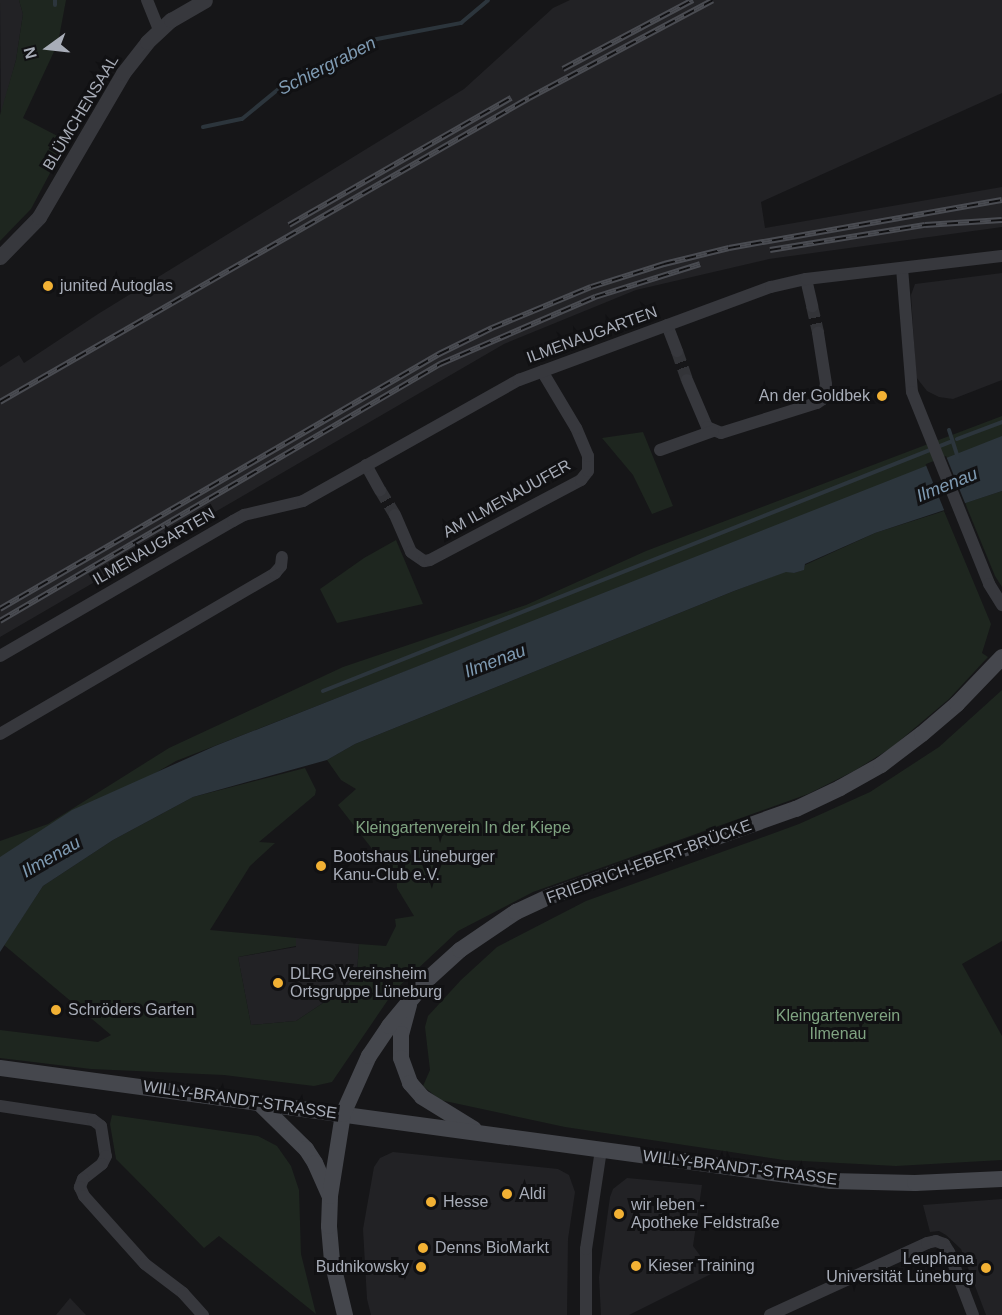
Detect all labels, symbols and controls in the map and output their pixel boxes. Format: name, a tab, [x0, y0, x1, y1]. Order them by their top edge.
north arrow	[18, 18, 78, 78]
water label: Schiergraben	[274, 32, 380, 100]
text: N	[20, 45, 40, 61]
street label: BLÜMCHENSAAL	[39, 52, 123, 174]
place label: junited Autoglas	[60, 276, 174, 296]
marker: junited Autoglas	[41, 279, 55, 293]
street label: ILMENAUGARTEN	[524, 302, 660, 368]
place label: An der Goldbek	[759, 386, 870, 406]
marker: An der Goldbek	[875, 389, 889, 403]
street label: AM ILMENAUUFER	[440, 456, 574, 542]
water label: Ilmenau	[913, 463, 981, 507]
street label: ILMENAUGARTEN	[90, 504, 218, 590]
water label: Ilmenau	[461, 639, 529, 683]
street label: FRIEDRICH-EBERT-BRÜCKE	[544, 816, 754, 908]
park label: Kleingartenverein In der Kiepe	[355, 818, 571, 838]
water label: Ilmenau	[18, 832, 84, 882]
place label: Bootshaus Lüneburger Kanu-Club e.V.	[333, 847, 495, 885]
marker: Bootshaus Lüneburger Kanu-Club e.V.	[314, 859, 328, 873]
place label: DLRG Vereinsheim Ortsgruppe Lüneburg	[290, 964, 442, 1002]
marker: DLRG Vereinsheim Ortsgruppe Lüneburg	[271, 976, 285, 990]
place label: Schröders Garten	[68, 1000, 194, 1020]
marker: Schröders Garten	[49, 1003, 63, 1017]
park label: Kleingartenverein Ilmenau	[776, 1006, 900, 1044]
street label: WILLY-BRANDT-STRASSE	[142, 1077, 338, 1123]
street label: WILLY-BRANDT-STRASSE	[642, 1147, 838, 1189]
place label: Aldi	[519, 1184, 546, 1204]
marker: Aldi	[500, 1187, 514, 1201]
place label: Hesse	[443, 1192, 488, 1212]
marker: Hesse	[424, 1195, 438, 1209]
place label: wir leben - Apotheke Feldstraße	[631, 1195, 780, 1233]
marker: wir leben - Apotheke Feldstraße	[612, 1207, 626, 1221]
place label: Denns BioMarkt	[435, 1238, 549, 1258]
marker: Denns BioMarkt	[416, 1241, 430, 1255]
place label: Leuphana Universität Lüneburg	[826, 1249, 974, 1287]
place label: Kieser Training	[648, 1256, 755, 1276]
place label: Budnikowsky	[316, 1257, 409, 1277]
marker: Kieser Training	[629, 1259, 643, 1273]
marker: Budnikowsky	[414, 1260, 428, 1274]
marker: Leuphana Universität Lüneburg	[979, 1261, 993, 1275]

